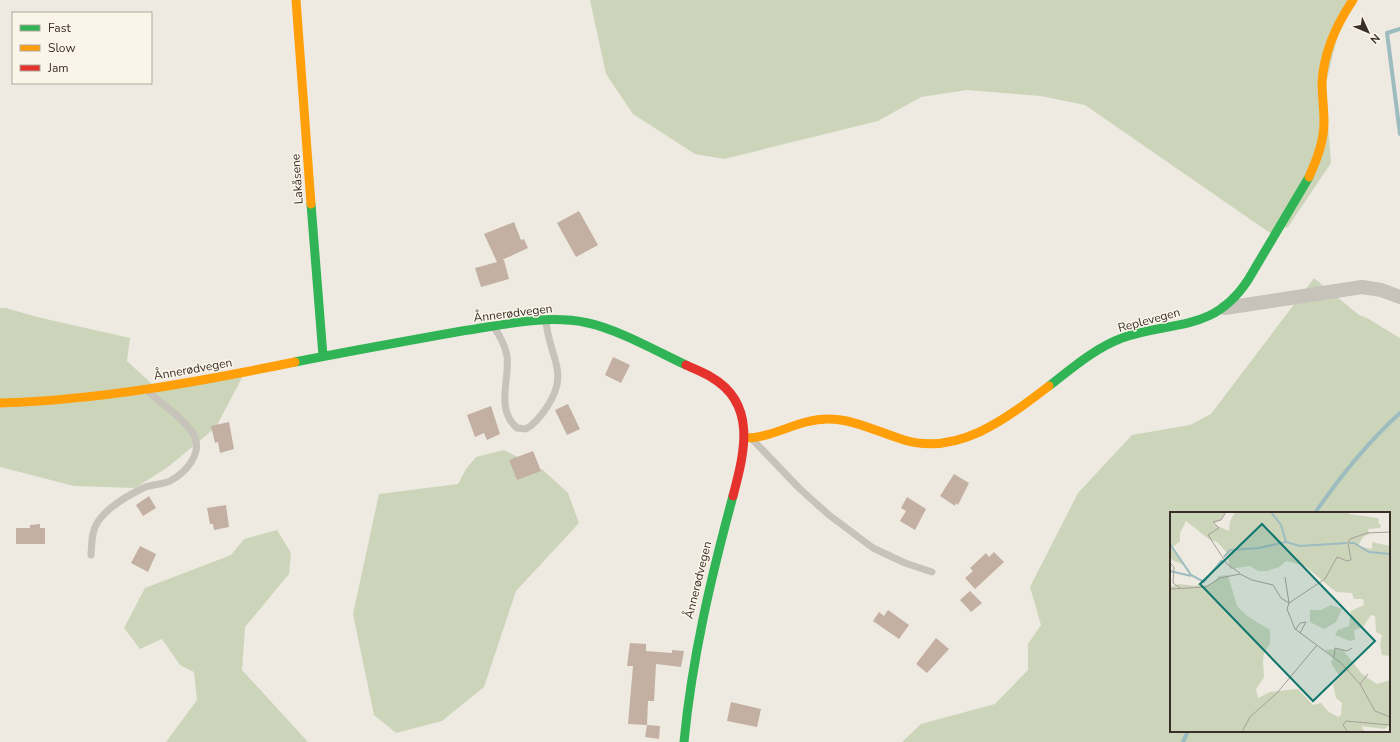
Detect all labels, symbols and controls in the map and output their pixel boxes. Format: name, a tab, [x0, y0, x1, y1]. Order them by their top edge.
legend	[12, 12, 152, 84]
north arrow	[1348, 12, 1388, 52]
text: Fast	[48, 20, 71, 36]
text: N	[1367, 30, 1383, 47]
text: Slow	[48, 40, 76, 56]
text: Jam	[47, 60, 69, 76]
street label: Lakåsene	[287, 153, 307, 205]
street label: Ånnerødvegen	[473, 300, 553, 326]
street label: Replevegen	[1116, 304, 1182, 336]
street label: Ånnerødvegen	[153, 354, 233, 384]
inset map	[1170, 512, 1390, 732]
street label: Ånnerødvegen	[681, 540, 715, 620]

